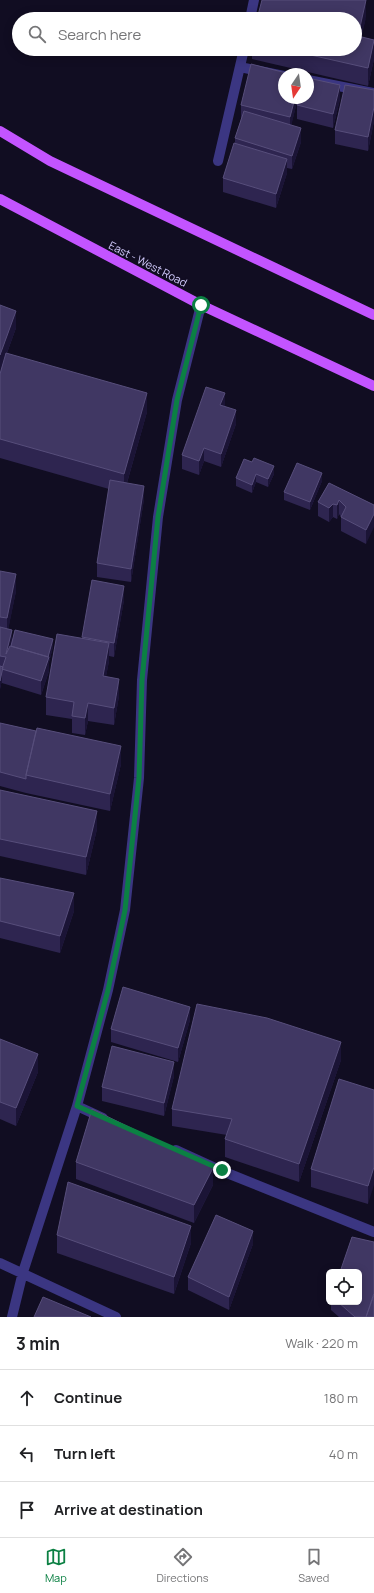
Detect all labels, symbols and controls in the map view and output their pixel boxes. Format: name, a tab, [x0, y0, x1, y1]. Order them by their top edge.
search box	[12, 12, 362, 56]
icon: search	[26, 23, 48, 45]
text: Search here	[58, 24, 141, 45]
north arrow	[278, 68, 314, 104]
street label: East - West Road	[106, 237, 190, 290]
route start	[192, 296, 210, 314]
route end	[213, 1161, 231, 1179]
map controls	[326, 1269, 362, 1305]
button: locate	[326, 1269, 362, 1305]
text: 3 min	[16, 1332, 60, 1355]
text: Walk · 220 m	[285, 1334, 358, 1352]
icon: ahead	[16, 1387, 38, 1409]
text: Continue	[54, 1387, 122, 1408]
text: 180 m	[324, 1389, 358, 1407]
icon: left	[16, 1443, 38, 1465]
text: Turn left	[54, 1443, 116, 1464]
text: 40 m	[329, 1445, 358, 1463]
icon: arrive	[16, 1499, 38, 1521]
text: Arrive at destination	[54, 1499, 203, 1520]
tab: Map	[45, 1546, 67, 1585]
tab: Directions	[156, 1546, 209, 1585]
tab: Saved	[298, 1546, 329, 1585]

